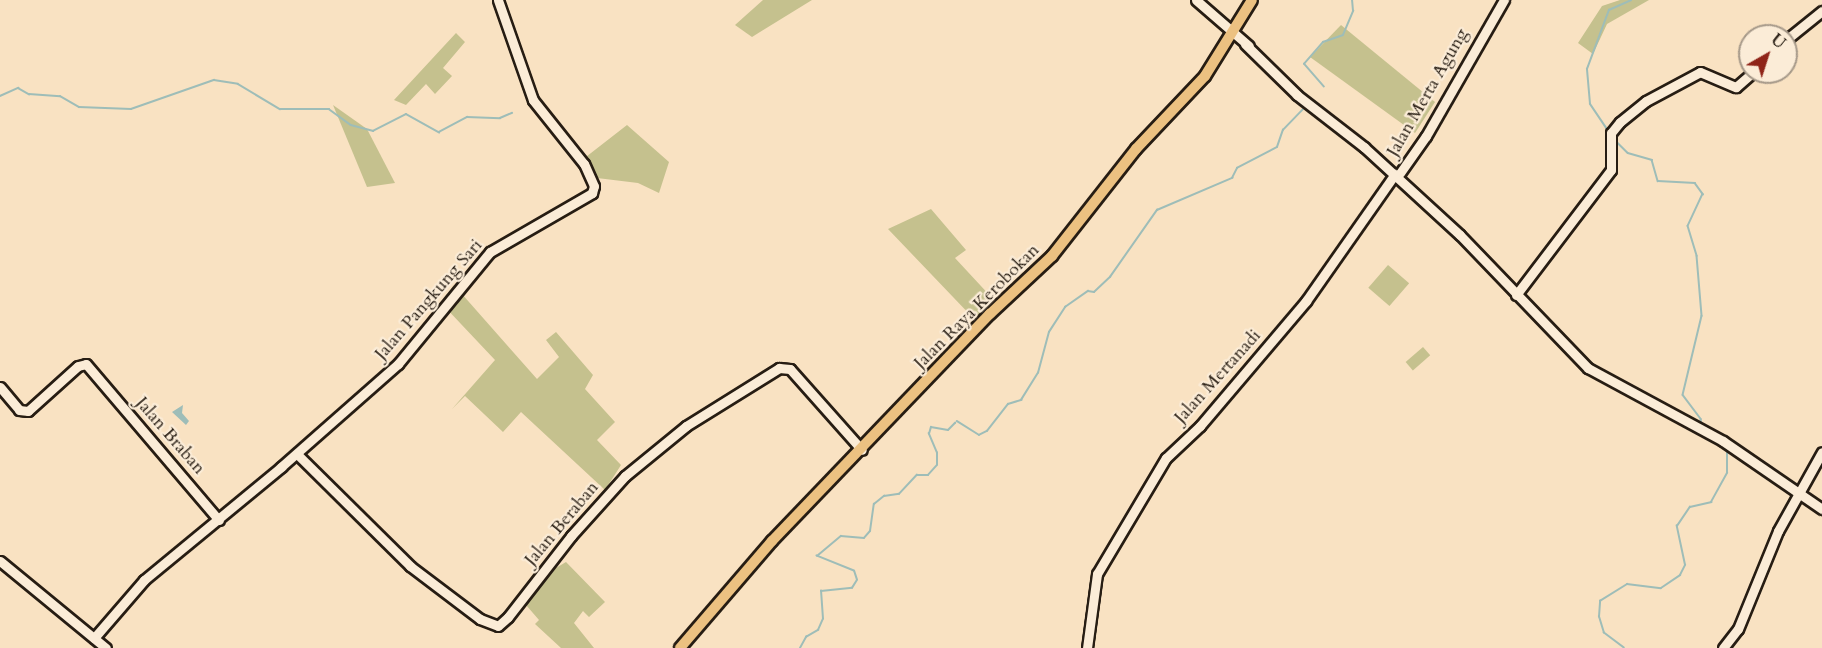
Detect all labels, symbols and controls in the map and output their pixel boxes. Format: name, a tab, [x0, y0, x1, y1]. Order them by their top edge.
north arrow	[1738, 24, 1798, 84]
street label: Jalan Merta Agung	[1383, 25, 1473, 161]
text: U	[1766, 29, 1790, 54]
street label: Jalan Pangkung Sari	[371, 235, 487, 365]
street label: Jalan Raya Kerobokan	[910, 240, 1044, 374]
street label: Jalan Mertanadi	[1170, 326, 1266, 428]
street label: Jalan Braban	[131, 393, 209, 479]
street label: Jalan Beraban	[520, 477, 604, 571]

